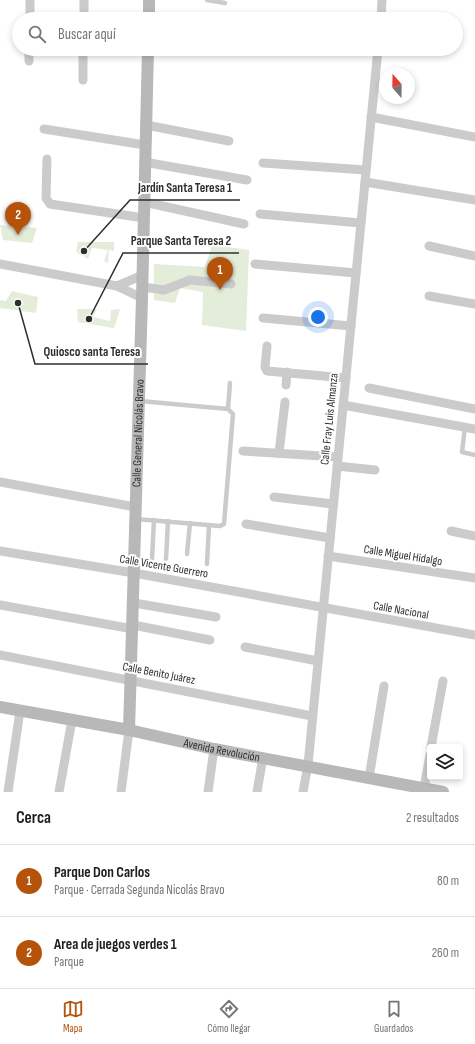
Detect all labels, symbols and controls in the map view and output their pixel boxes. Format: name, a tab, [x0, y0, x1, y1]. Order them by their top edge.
search box	[12, 12, 463, 56]
icon: search	[26, 23, 48, 45]
text: Buscar aquí	[58, 25, 116, 44]
north arrow	[379, 68, 415, 104]
callout: Jardín Santa Teresa 1	[130, 175, 240, 200]
text: Jardín Santa Teresa 1	[137, 180, 232, 196]
pin: 2	[5, 202, 31, 235]
callout: Parque Santa Teresa 2	[123, 228, 239, 253]
text: Parque Santa Teresa 2	[131, 233, 231, 249]
pin: 1	[207, 257, 233, 290]
your location	[308, 307, 328, 327]
callout: Quiosco santa Teresa	[35, 339, 148, 364]
text: Quiosco santa Teresa	[44, 344, 140, 360]
street label: Calle Fray Luis Almanza	[317, 372, 342, 466]
street label: Calle General Nicolás Bravo	[129, 379, 148, 487]
street label: Calle Miguel Hidalgo	[363, 542, 443, 569]
street label: Calle Vicente Guerrero	[118, 551, 209, 582]
street label: Calle Nacional	[372, 598, 430, 623]
street label: Calle Benito Juárez	[121, 659, 197, 688]
street label: Avenida Revolución	[181, 735, 261, 765]
map controls	[427, 744, 463, 780]
button: layers	[427, 744, 463, 780]
text: Cerca	[16, 808, 51, 828]
text: 2 resultados	[406, 810, 459, 826]
text: Parque Don Carlos	[54, 863, 150, 882]
text: 1	[26, 873, 32, 889]
text: 80 m	[437, 873, 459, 889]
text: Parque · Cerrada Segunda Nicolás Bravo	[54, 882, 225, 898]
text: Area de juegos verdes 1	[54, 935, 177, 954]
text: 2	[26, 945, 32, 961]
text: 260 m	[432, 945, 459, 961]
text: Parque	[54, 954, 84, 970]
tab: Mapa	[62, 998, 84, 1035]
tab: Cómo llegar	[207, 998, 251, 1035]
tab: Guardados	[374, 998, 413, 1035]

